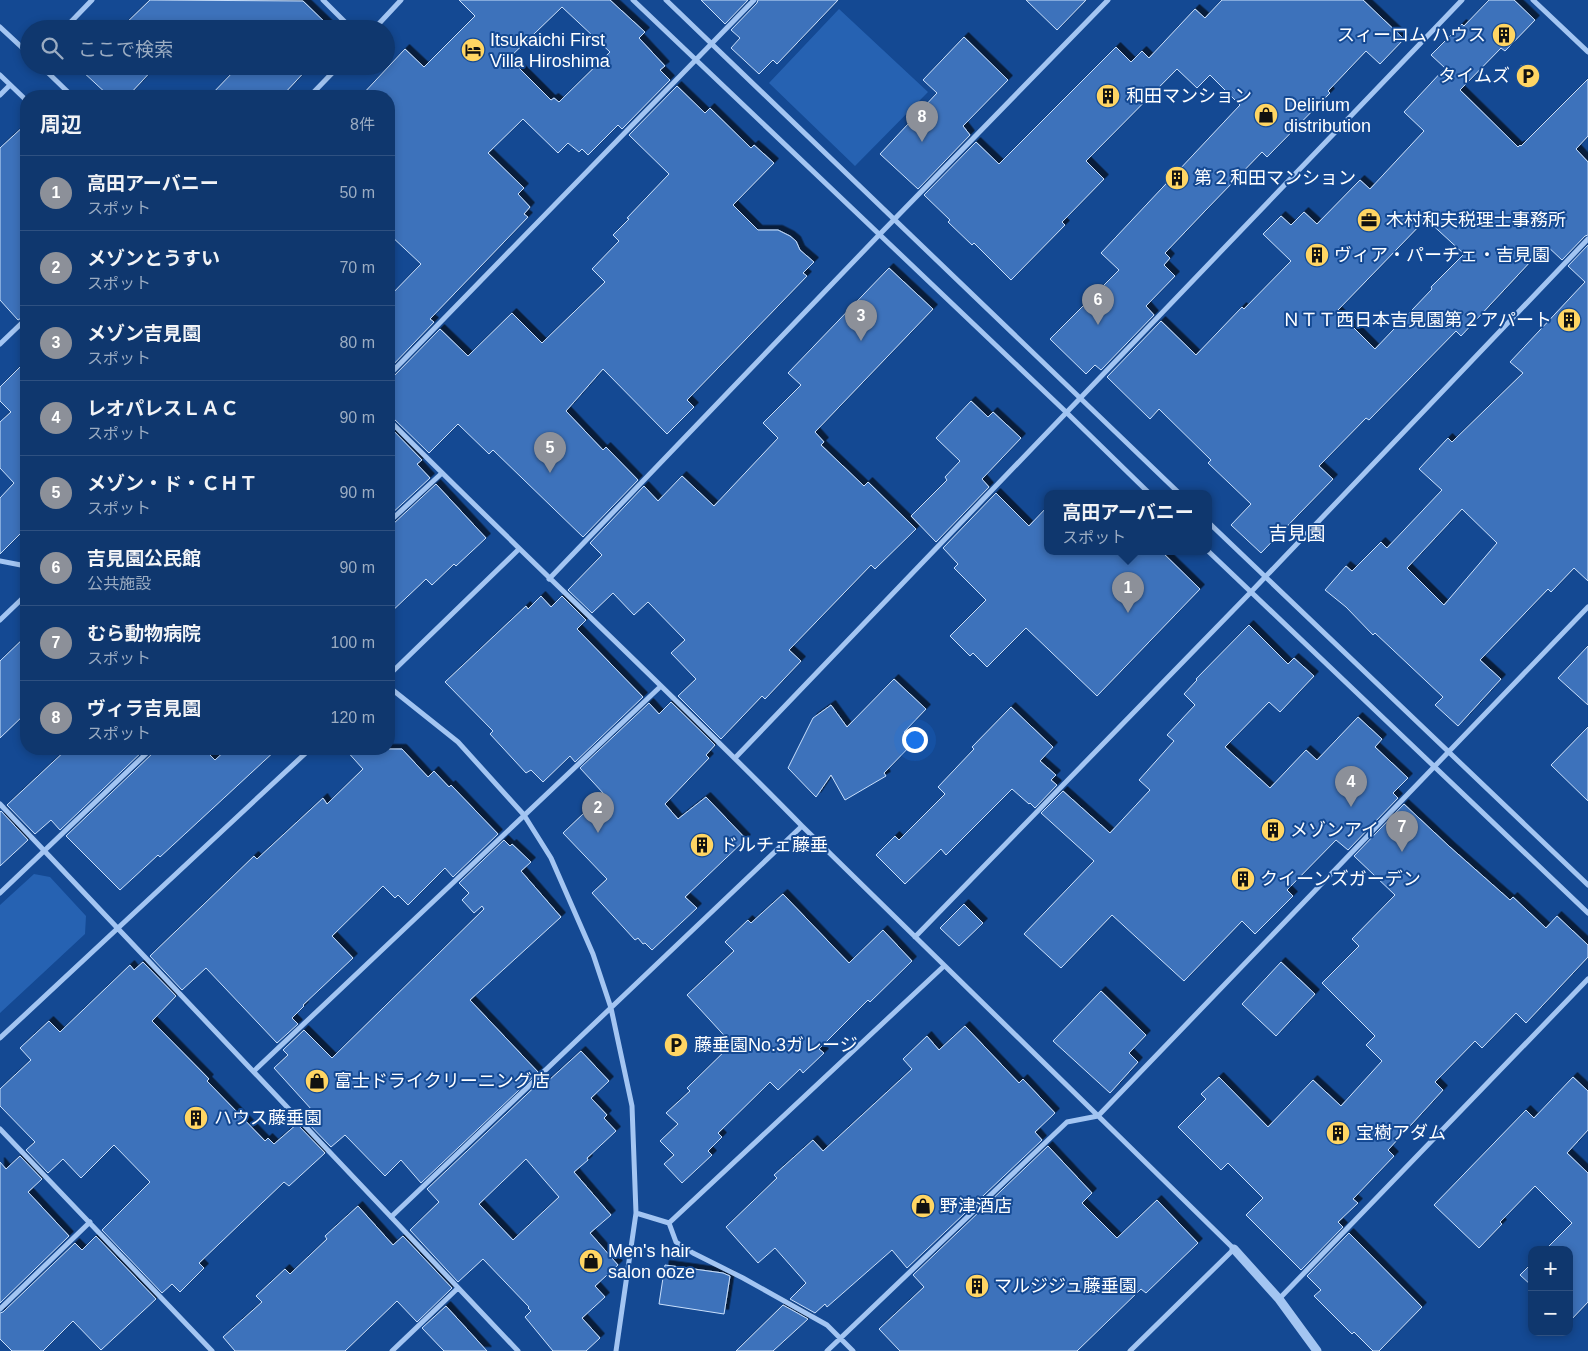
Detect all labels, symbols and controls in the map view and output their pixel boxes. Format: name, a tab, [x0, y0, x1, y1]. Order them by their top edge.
search box	[20, 20, 395, 75]
building icon: スィーロム ハウス	[1491, 22, 1517, 48]
place label: スィーロム ハウス	[1337, 25, 1486, 45]
place label: Itsukaichi First Villa Hiroshima	[490, 30, 611, 71]
icon: search	[38, 34, 66, 62]
hotel icon: Itsukaichi First Villa Hiroshima	[460, 37, 486, 63]
text: ここで検索	[78, 39, 173, 60]
parking icon: タイムズ	[1515, 63, 1541, 89]
place label: タイムズ	[1438, 66, 1510, 86]
building icon: 和田マンション	[1095, 83, 1121, 109]
place label: 和田マンション	[1126, 86, 1252, 106]
place label: Delirium distribution	[1284, 95, 1371, 136]
pin: 8	[906, 101, 938, 142]
shop icon: Delirium distribution	[1253, 102, 1279, 128]
text: 周辺	[40, 113, 82, 136]
text: 8件	[350, 116, 375, 133]
building icon: 第２和田マンション	[1164, 165, 1190, 191]
place label: 第２和田マンション	[1194, 168, 1356, 188]
text: 高田アーバニー	[87, 173, 219, 194]
text: 1	[52, 184, 60, 201]
text: 50 m	[339, 184, 375, 201]
text: スポット	[87, 200, 151, 217]
office icon: 木村和夫税理士事務所	[1356, 207, 1382, 233]
place label: 木村和夫税理士事務所	[1386, 210, 1566, 230]
building icon: ヴィア・パーチェ・吉見園	[1304, 242, 1330, 268]
place label: ヴィア・パーチェ・吉見園	[1334, 245, 1550, 265]
text: メゾンとうすい	[87, 248, 220, 269]
text: 2	[52, 259, 60, 276]
text: 70 m	[339, 259, 375, 276]
text: スポット	[87, 275, 151, 292]
pin: 6	[1082, 284, 1114, 325]
pin: 3	[845, 300, 877, 341]
building icon: ＮＴＴ西日本吉見園第２アパート	[1556, 307, 1582, 333]
place label: ＮＴＴ西日本吉見園第２アパート	[1282, 310, 1552, 330]
text: メゾン吉見園	[87, 323, 201, 344]
text: 3	[52, 334, 60, 351]
text: 80 m	[339, 334, 375, 351]
text: スポット	[87, 350, 151, 367]
text: レオパレスＬＡＣ	[87, 398, 239, 419]
text: 4	[52, 409, 60, 426]
text: 90 m	[339, 409, 375, 426]
text: スポット	[87, 425, 151, 442]
pin: 5	[534, 432, 566, 473]
text: メゾン・ド・ＣＨＴ	[87, 473, 258, 494]
text: 5	[52, 484, 60, 501]
text: 90 m	[339, 484, 375, 501]
popup	[1044, 490, 1212, 555]
text: スポット	[87, 500, 151, 517]
text: 高田アーバニー	[1062, 502, 1194, 523]
district label: 吉見園	[1268, 523, 1326, 544]
text: スポット	[1062, 529, 1126, 546]
text: 吉見園公民館	[87, 548, 201, 569]
text: 6	[52, 559, 60, 576]
text: 90 m	[339, 559, 375, 576]
pin: 1	[1112, 572, 1144, 613]
text: 公共施設	[87, 575, 151, 592]
text: むら動物病院	[87, 623, 201, 644]
text: 7	[52, 634, 60, 651]
text: 100 m	[331, 634, 375, 651]
text: スポット	[87, 650, 151, 667]
text: ヴィラ吉見園	[87, 698, 201, 719]
text: 8	[52, 709, 60, 726]
text: 120 m	[331, 709, 375, 726]
text: スポット	[87, 725, 151, 742]
your location	[902, 727, 928, 753]
pin: 4	[1335, 766, 1367, 807]
pin: 2	[582, 792, 614, 833]
pin: 7	[1386, 811, 1418, 852]
building icon: メゾンアイ	[1260, 817, 1286, 843]
place label: メゾンアイ	[1290, 820, 1379, 840]
building icon: ドルチェ藤垂	[689, 832, 715, 858]
place label: ドルチェ藤垂	[720, 835, 828, 855]
building icon: クイーンズガーデン	[1230, 866, 1256, 892]
place label: クイーンズガーデン	[1260, 869, 1421, 889]
parking icon: 藤垂園No.3ガレージ	[663, 1032, 689, 1058]
place label: 藤垂園No.3ガレージ	[694, 1035, 858, 1055]
shop icon: 富士ドライクリーニング店	[304, 1068, 330, 1094]
place label: 富士ドライクリーニング店	[334, 1071, 550, 1091]
building icon: ハウス藤垂園	[183, 1105, 209, 1131]
place label: ハウス藤垂園	[214, 1108, 322, 1128]
building icon: 宝樹アダム	[1325, 1120, 1351, 1146]
place label: 宝樹アダム	[1356, 1123, 1446, 1143]
shop icon: 野津酒店	[910, 1193, 936, 1219]
place label: 野津酒店	[940, 1196, 1012, 1216]
place label: Men's hair salon ooze	[608, 1241, 695, 1282]
map controls	[1528, 1246, 1573, 1336]
button: +	[1528, 1246, 1573, 1291]
shop icon: Men's hair salon ooze	[578, 1248, 604, 1274]
building icon: マルジジュ藤垂園	[964, 1273, 990, 1299]
place label: マルジジュ藤垂園	[994, 1276, 1137, 1296]
button: −	[1528, 1291, 1573, 1336]

